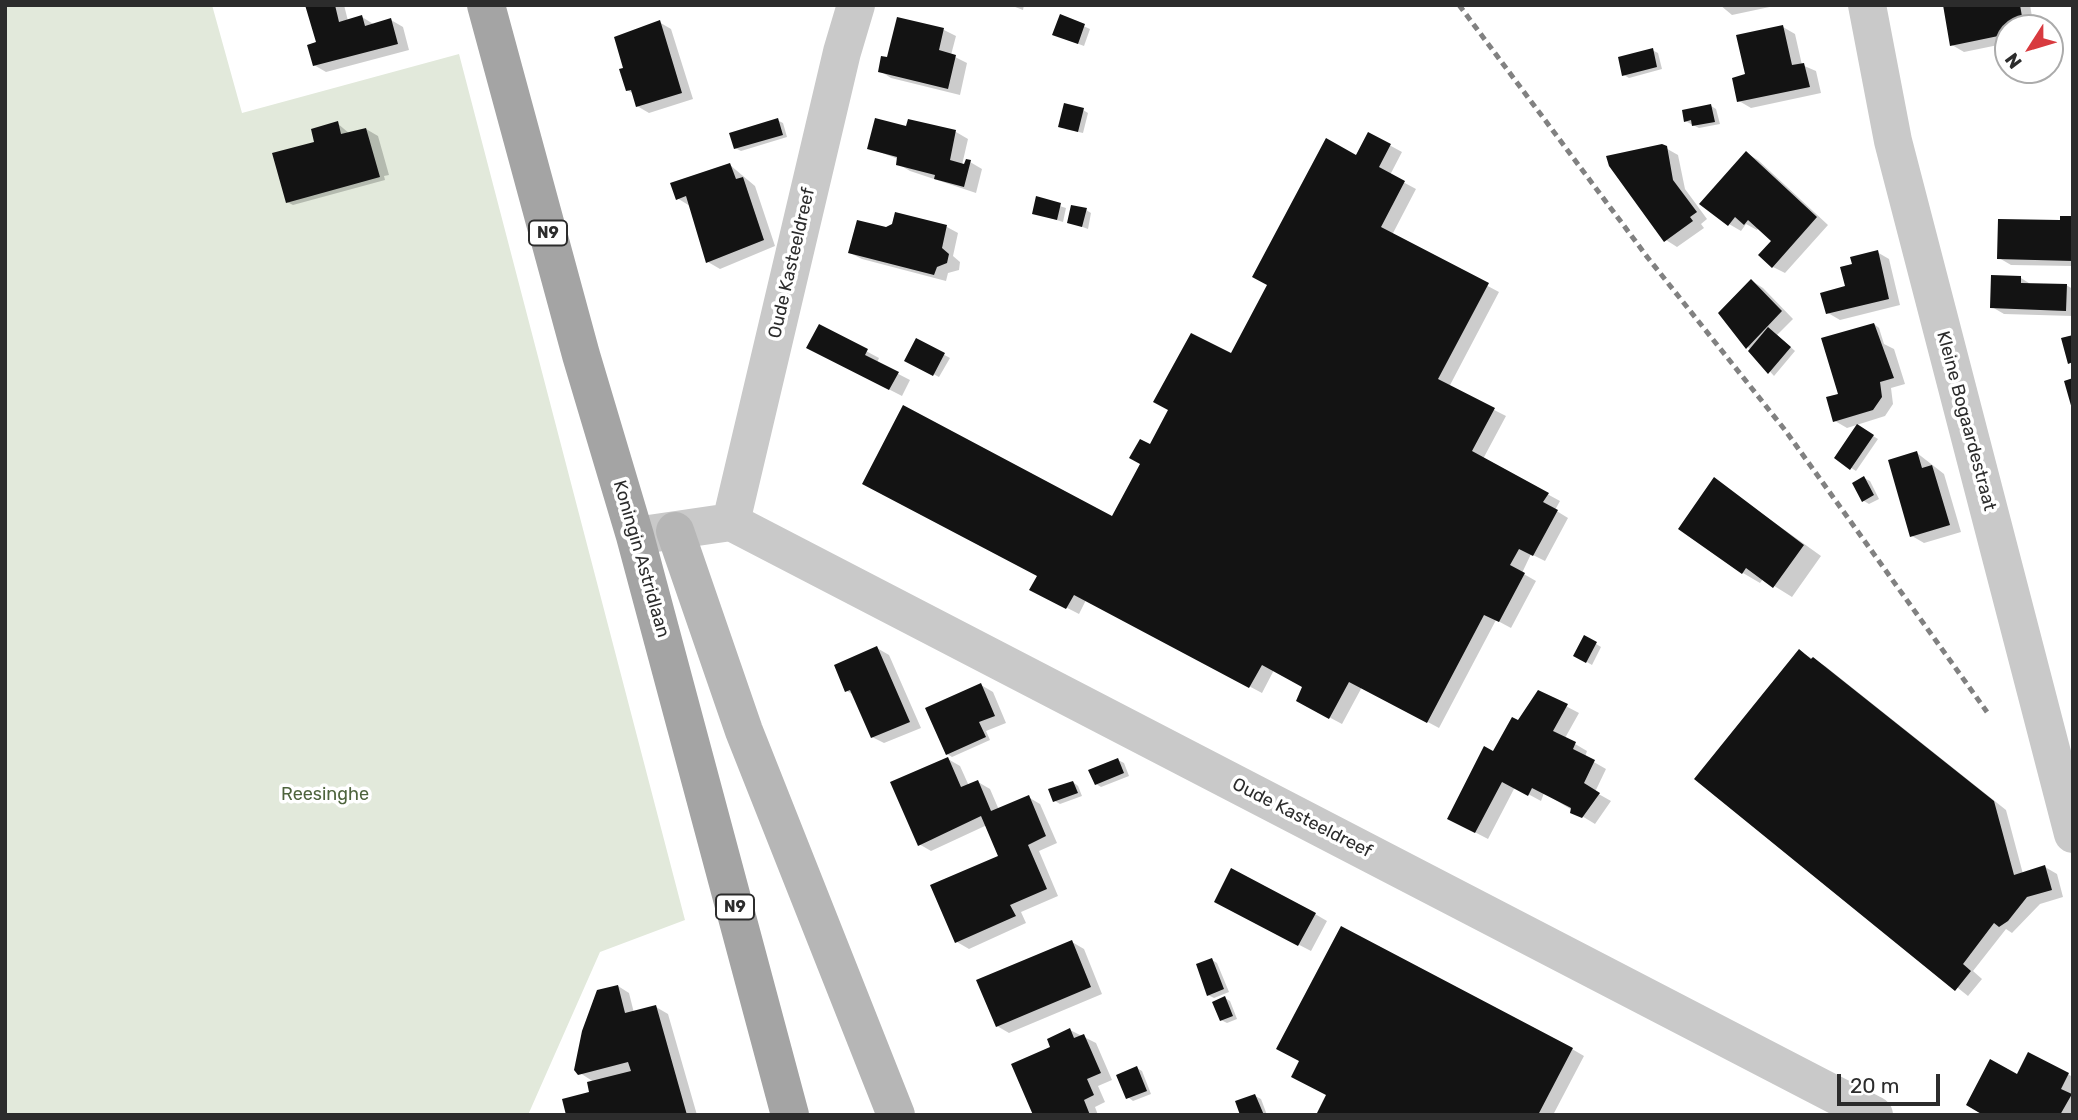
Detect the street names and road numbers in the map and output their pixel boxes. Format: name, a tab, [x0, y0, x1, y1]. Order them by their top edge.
street label: Oude Kasteeldreef	[764, 186, 820, 340]
road number: N9	[529, 220, 567, 246]
street label: Kleine Bogaardestraat	[1932, 329, 2000, 513]
street label: Koningin Astridlaan	[608, 478, 674, 640]
street label: Oude Kasteeldreef	[1229, 773, 1375, 863]
road number: N9	[716, 894, 754, 920]

